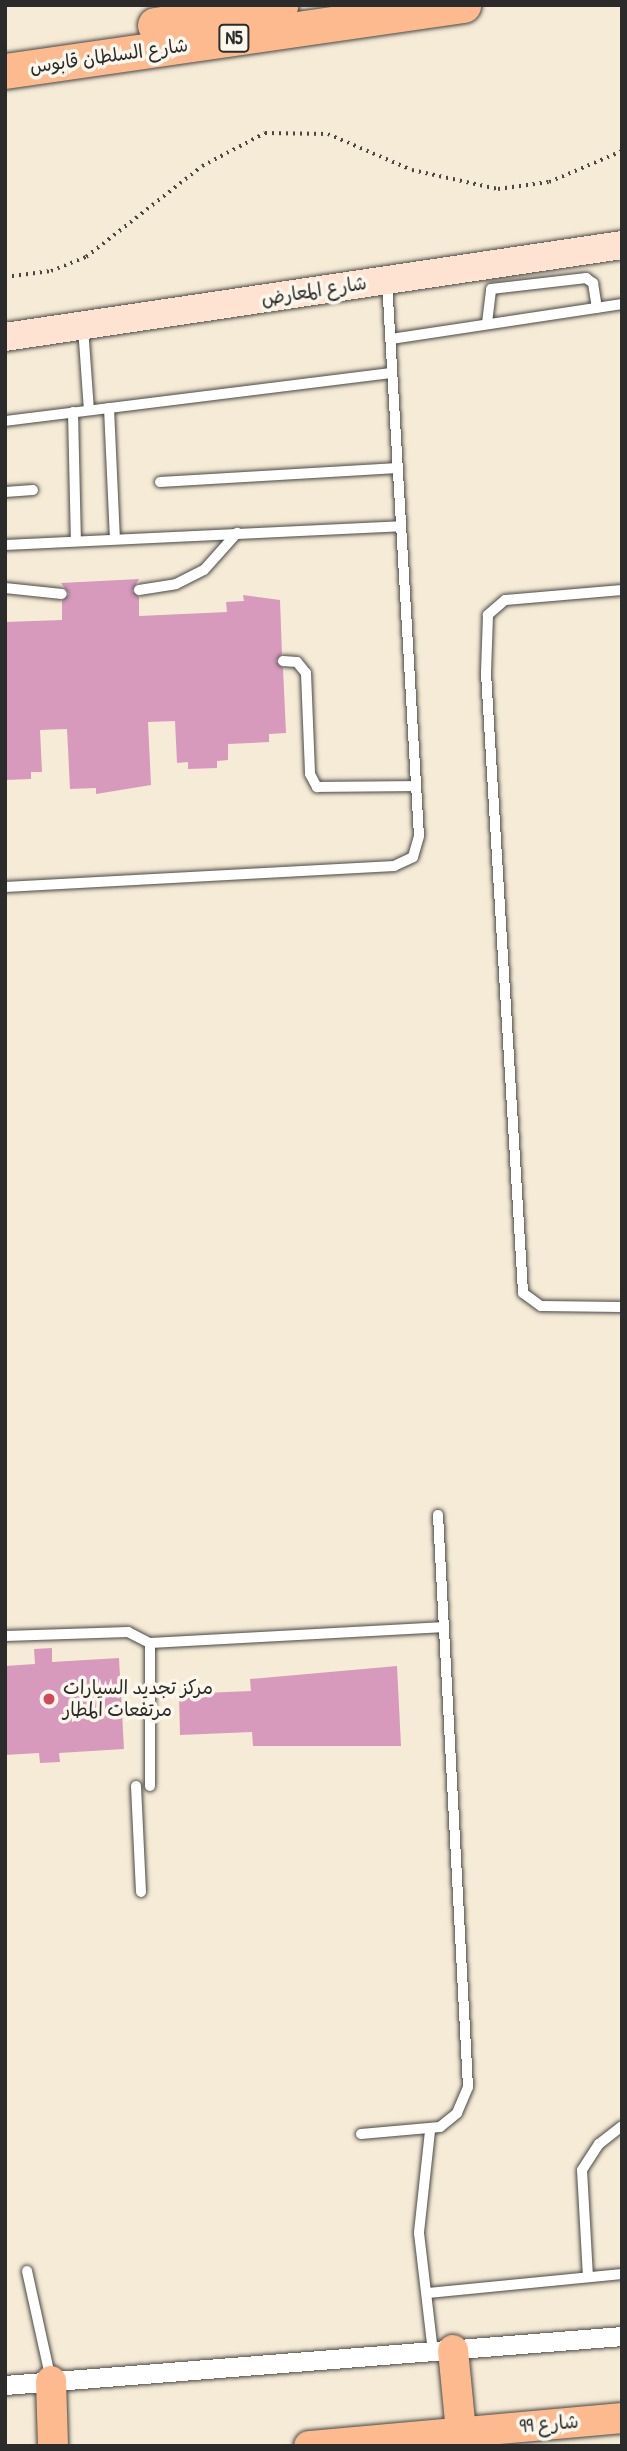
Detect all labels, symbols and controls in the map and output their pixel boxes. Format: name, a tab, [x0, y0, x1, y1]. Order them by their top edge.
road number: N5	[218, 24, 250, 52]
street label: شارع السلطان قابوس	[28, 34, 190, 78]
street label: شارع المعارض	[260, 271, 368, 311]
place label: مركز تجديد السيارات مرتفعات المطار	[63, 1677, 213, 1721]
marker: مركز تجديد السيارات مرتفعات المطار	[41, 1691, 57, 1707]
street label: 99 شارع	[518, 2410, 580, 2438]

